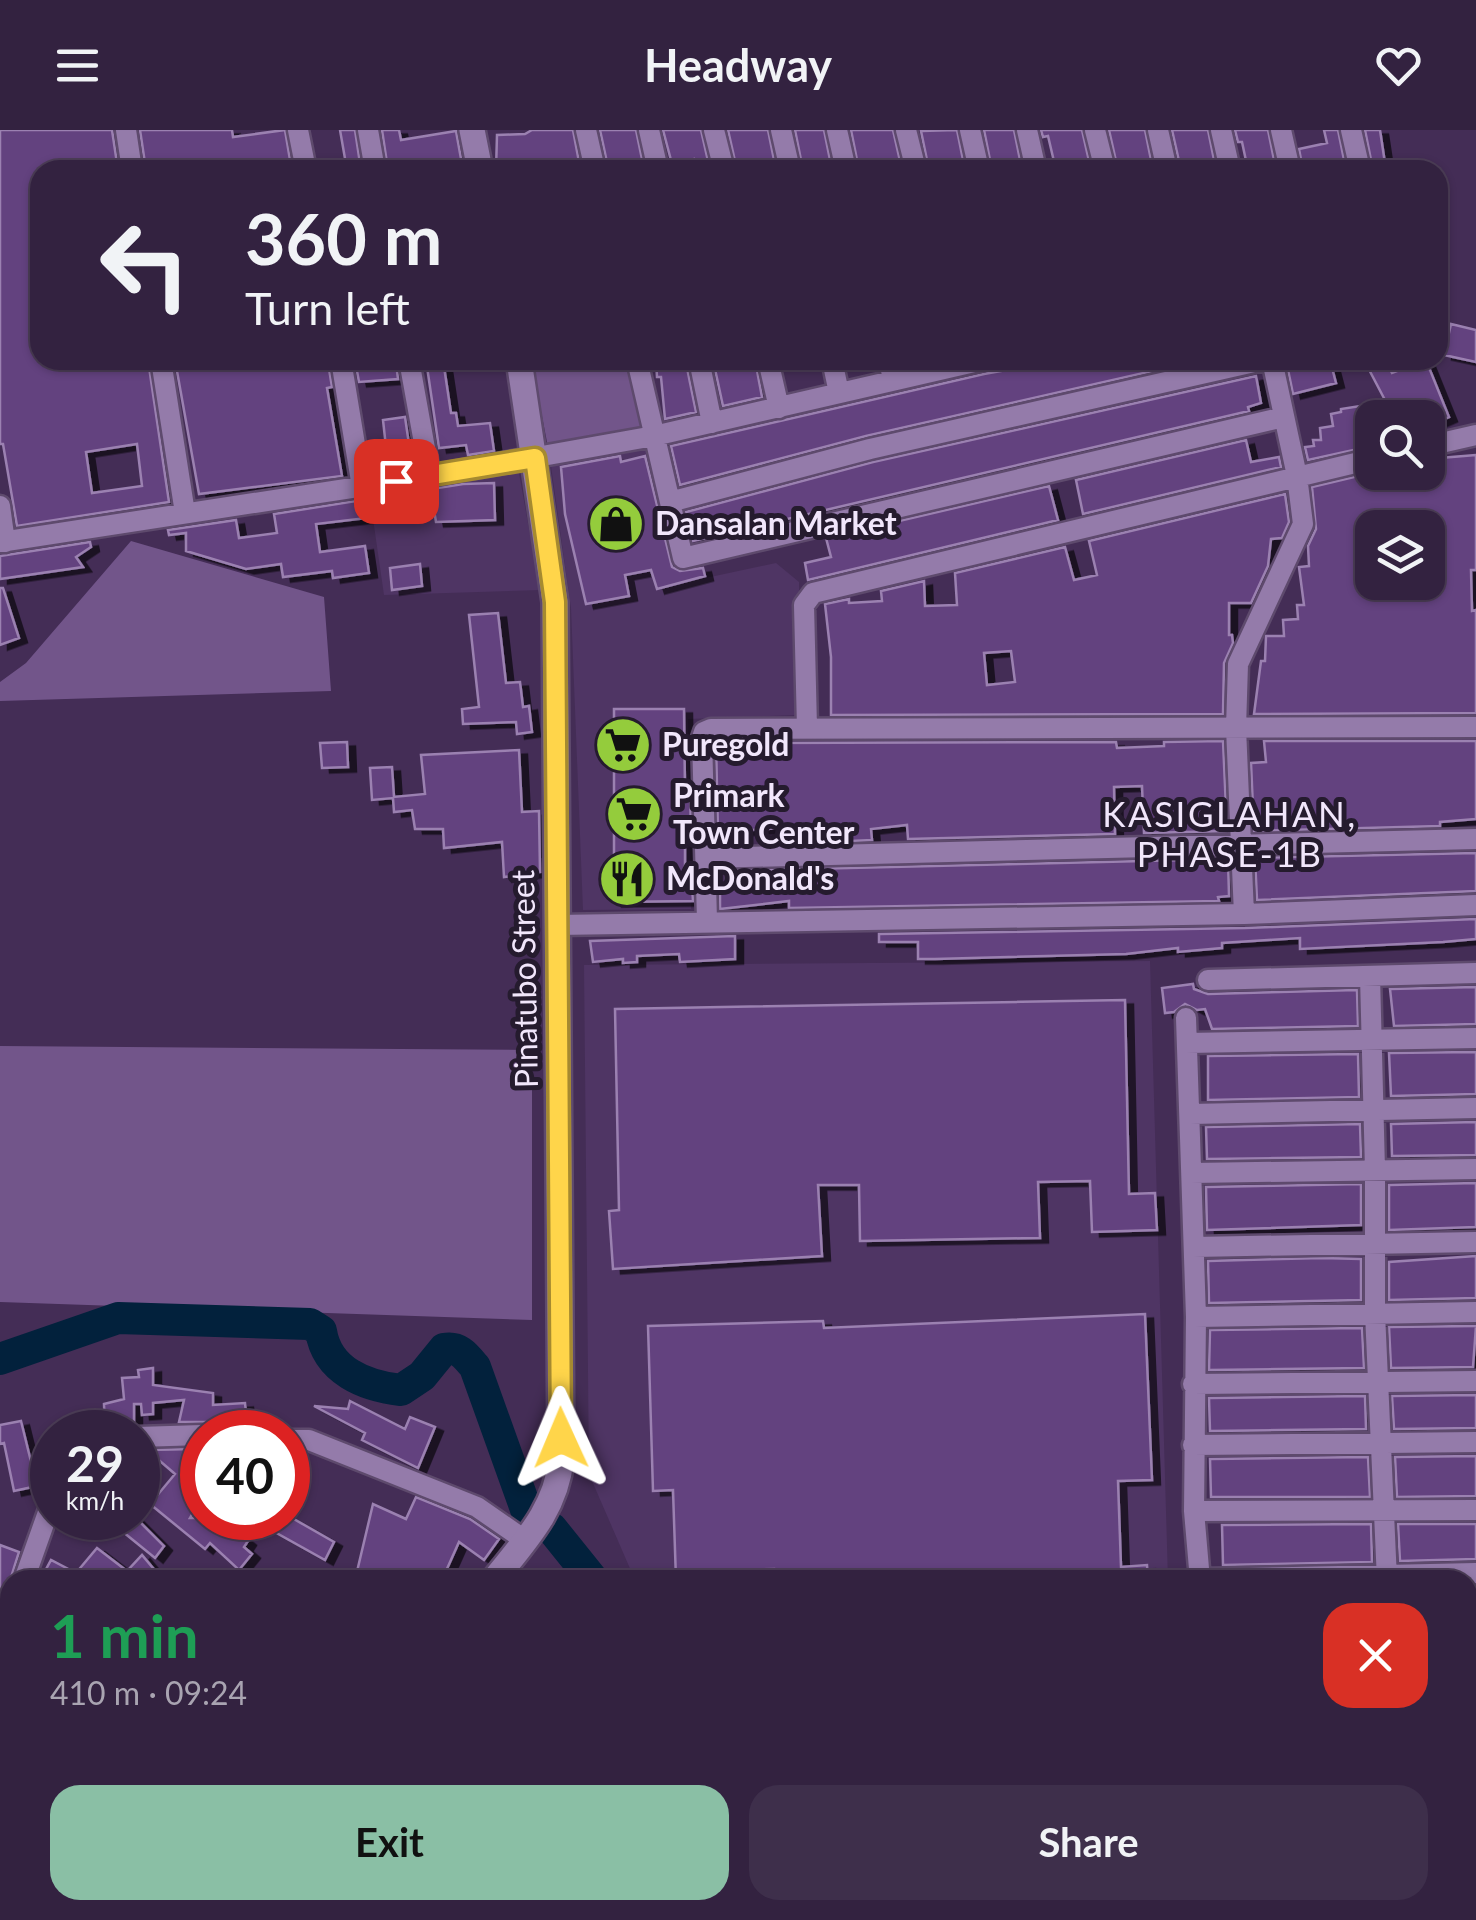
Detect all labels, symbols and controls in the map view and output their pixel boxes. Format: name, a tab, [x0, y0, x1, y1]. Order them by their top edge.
icon: menu	[50, 38, 105, 93]
text: Headway	[644, 38, 832, 92]
icon: heart	[1371, 38, 1426, 93]
text: 360 m	[245, 196, 442, 280]
icon: left	[80, 200, 210, 330]
text: Turn left	[245, 281, 410, 335]
map controls	[1355, 400, 1445, 600]
button: search	[1355, 400, 1445, 490]
pin	[354, 439, 439, 524]
icon: arrive	[369, 454, 424, 509]
shop icon: Dansalan Market	[586, 494, 646, 554]
place label: Dansalan Market	[655, 503, 897, 542]
button: layers	[1355, 510, 1445, 600]
supermarket icon: Puregold	[593, 715, 653, 775]
place label: Puregold	[662, 724, 789, 763]
place label: Primark Town Center	[673, 775, 855, 851]
supermarket icon: Primark Town Center	[604, 784, 664, 844]
district label: KASIGLAHAN, PHASE-1B	[1102, 792, 1358, 874]
restaurant icon: McDonald's	[597, 849, 657, 909]
place label: McDonald's	[666, 858, 834, 897]
street label: Pinatubo Street	[502, 869, 545, 1088]
position arrow	[509, 1386, 613, 1490]
speed limit sign: 40	[180, 1410, 310, 1540]
text: 29	[66, 1433, 124, 1493]
text: km/h	[66, 1485, 124, 1515]
text: 1 min	[50, 1599, 199, 1671]
button: close	[1323, 1603, 1428, 1708]
text: 410 m · 09:24	[50, 1673, 247, 1712]
button: Exit	[50, 1785, 729, 1900]
button: Share	[749, 1785, 1428, 1900]

